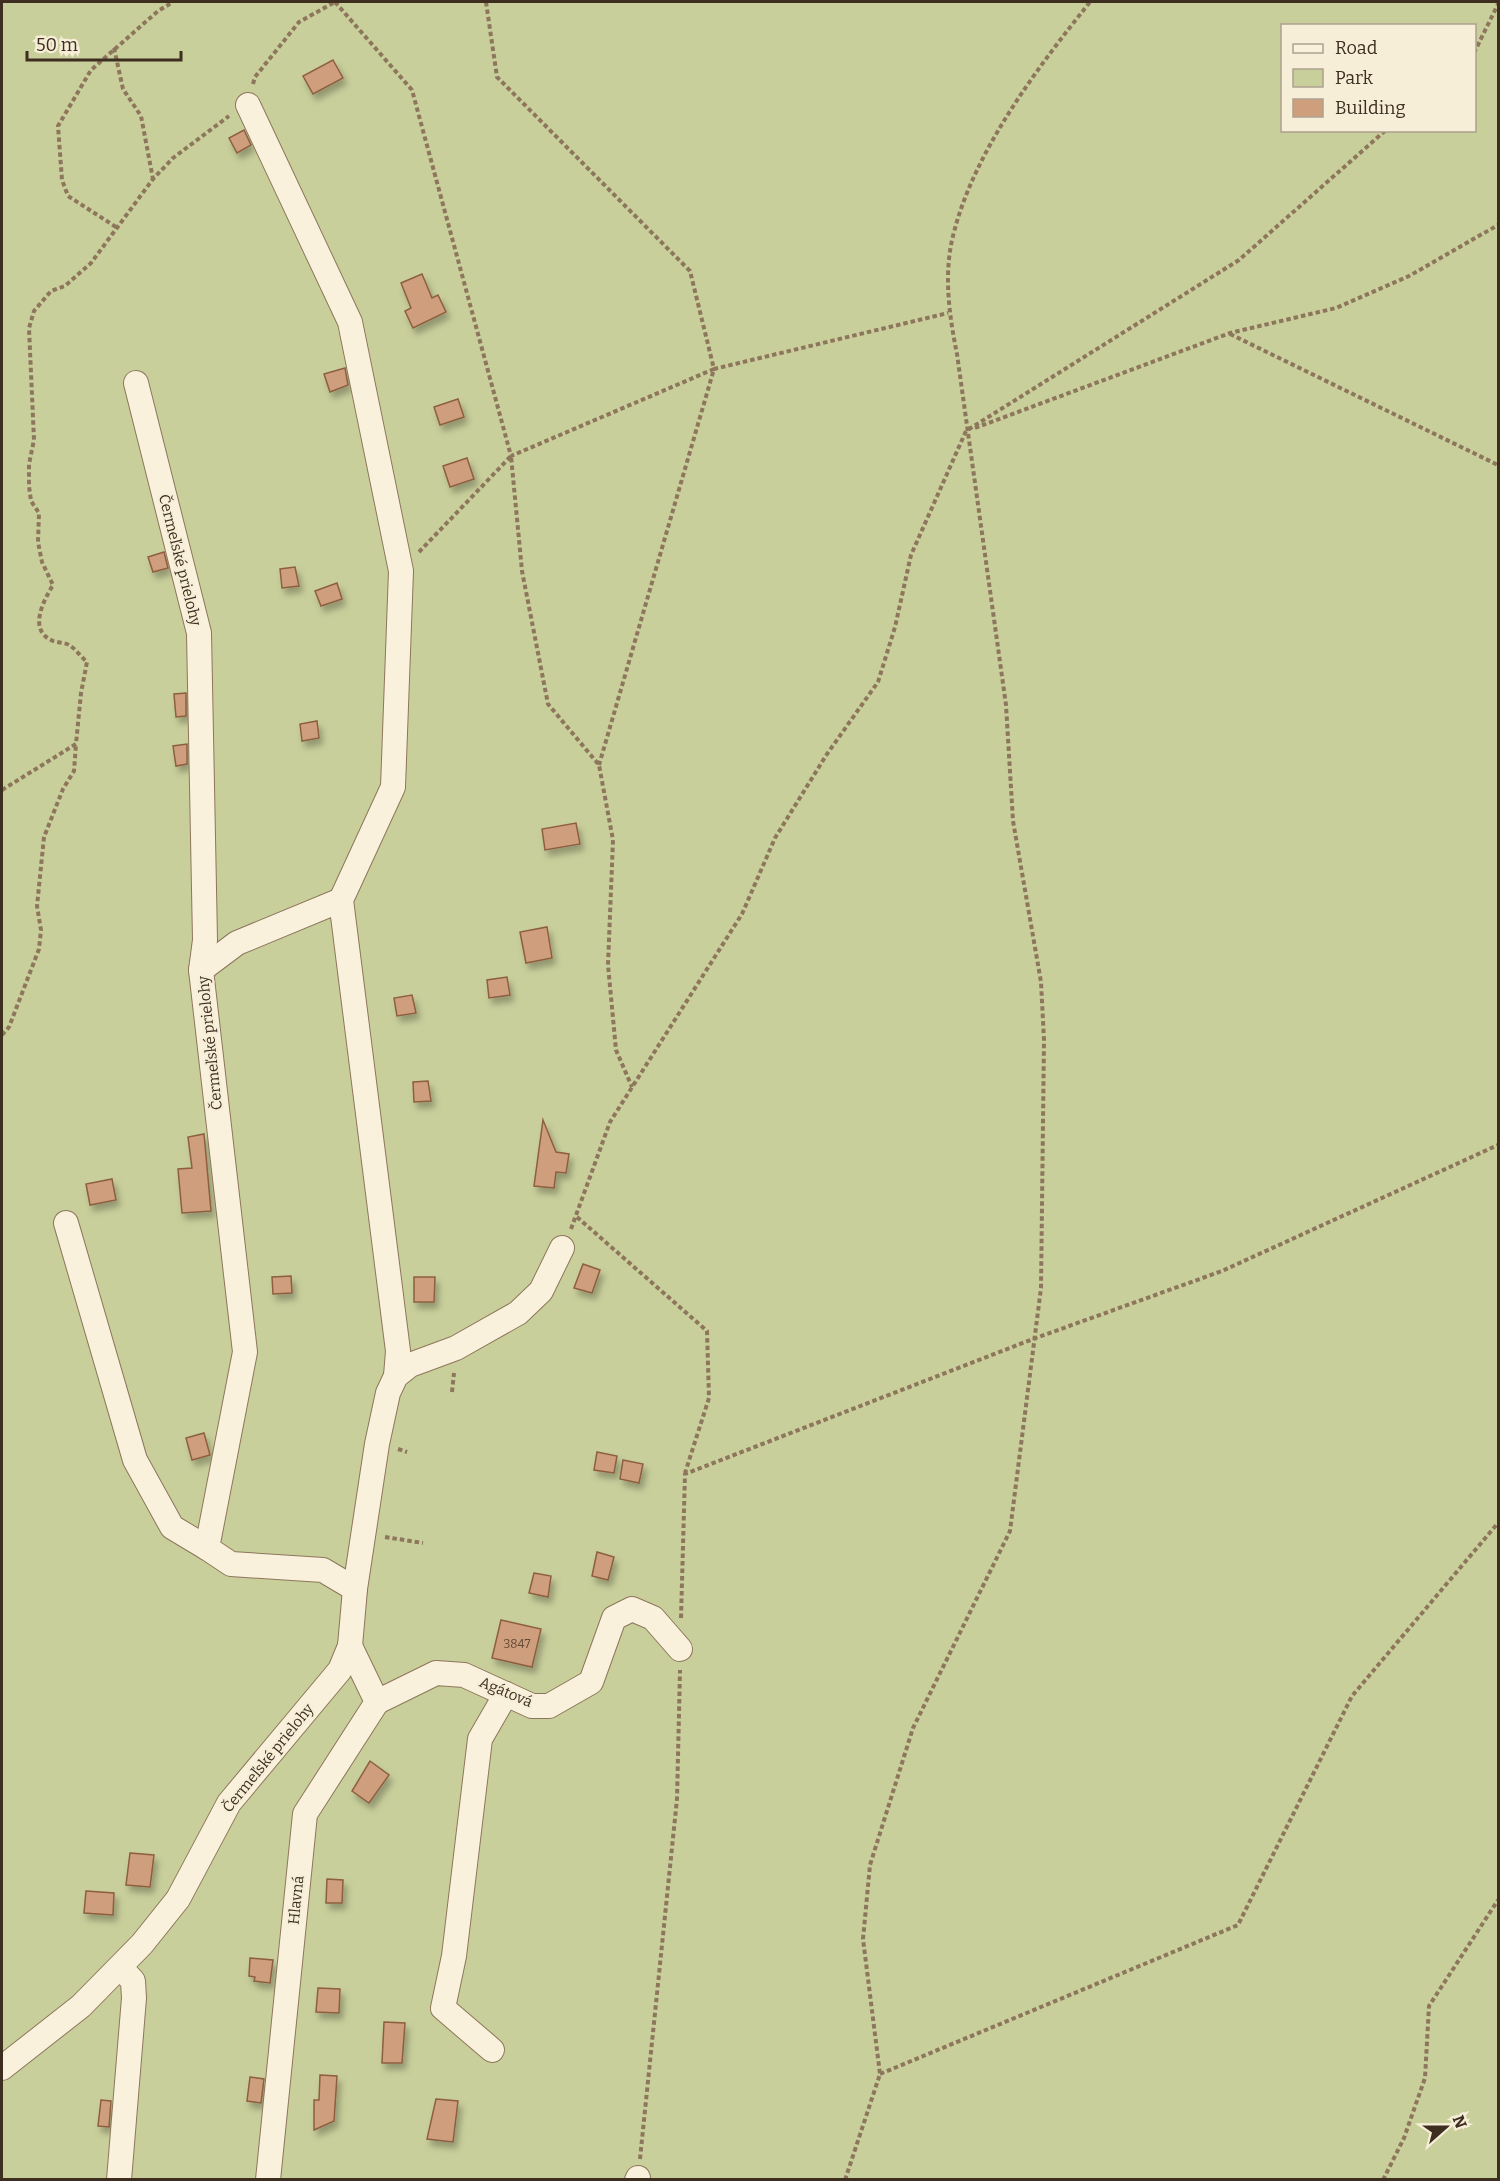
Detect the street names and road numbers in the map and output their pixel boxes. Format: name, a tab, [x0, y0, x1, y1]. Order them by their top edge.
street label: Čermeľské prielohy	[155, 492, 205, 628]
street label: Čermeľské prielohy	[194, 975, 226, 1111]
street label: Agátová	[477, 1673, 535, 1711]
street label: Čermeľské prielohy	[219, 1700, 317, 1816]
street label: Hlavná	[284, 1874, 308, 1926]

